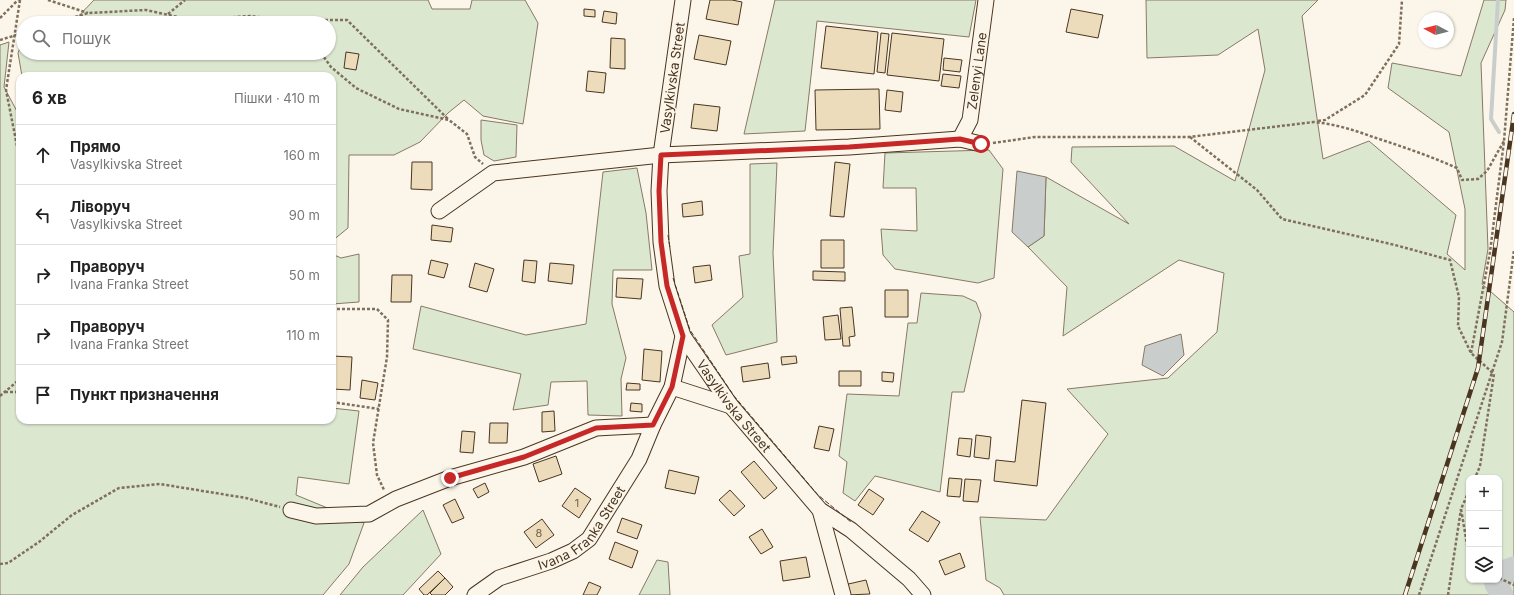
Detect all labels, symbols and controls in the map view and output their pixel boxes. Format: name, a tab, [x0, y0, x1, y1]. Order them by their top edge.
north arrow	[1418, 12, 1454, 48]
search box	[16, 16, 336, 60]
street label: Vasylkivska Street	[656, 21, 688, 135]
icon: search	[30, 27, 52, 49]
text: Пошук	[62, 29, 111, 48]
street label: Zelenyi Lane	[963, 31, 990, 111]
text: 6 хв	[32, 88, 67, 108]
text: Пішки · 410 m	[234, 90, 320, 106]
route start	[972, 135, 990, 153]
text: Прямо	[70, 137, 121, 156]
icon: ahead	[32, 144, 54, 166]
text: 160 m	[283, 147, 320, 163]
text: Vasylkivska Street	[70, 156, 182, 172]
text: Ліворуч	[70, 197, 130, 216]
icon: left	[32, 204, 54, 226]
text: 90 m	[289, 207, 320, 223]
text: Vasylkivska Street	[70, 216, 182, 232]
text: Праворуч	[70, 257, 144, 276]
icon: right	[32, 264, 54, 286]
text: 50 m	[289, 267, 320, 283]
text: Ivana Franka Street	[70, 276, 189, 292]
text: Праворуч	[70, 317, 144, 336]
icon: right	[32, 324, 54, 346]
text: 110 m	[286, 327, 320, 343]
text: Ivana Franka Street	[70, 336, 189, 352]
street label: Vasylkivska Street	[694, 356, 775, 455]
icon: arrive	[32, 384, 54, 406]
text: Пункт призначення	[70, 385, 219, 404]
route end	[441, 469, 459, 487]
map controls	[1466, 475, 1502, 583]
button: +	[1466, 475, 1502, 511]
street label: Ivana Franka Street	[536, 483, 628, 573]
house number: 1	[575, 496, 579, 510]
button: −	[1466, 511, 1502, 547]
house number: 8	[536, 526, 543, 540]
button: layers	[1466, 547, 1502, 583]

